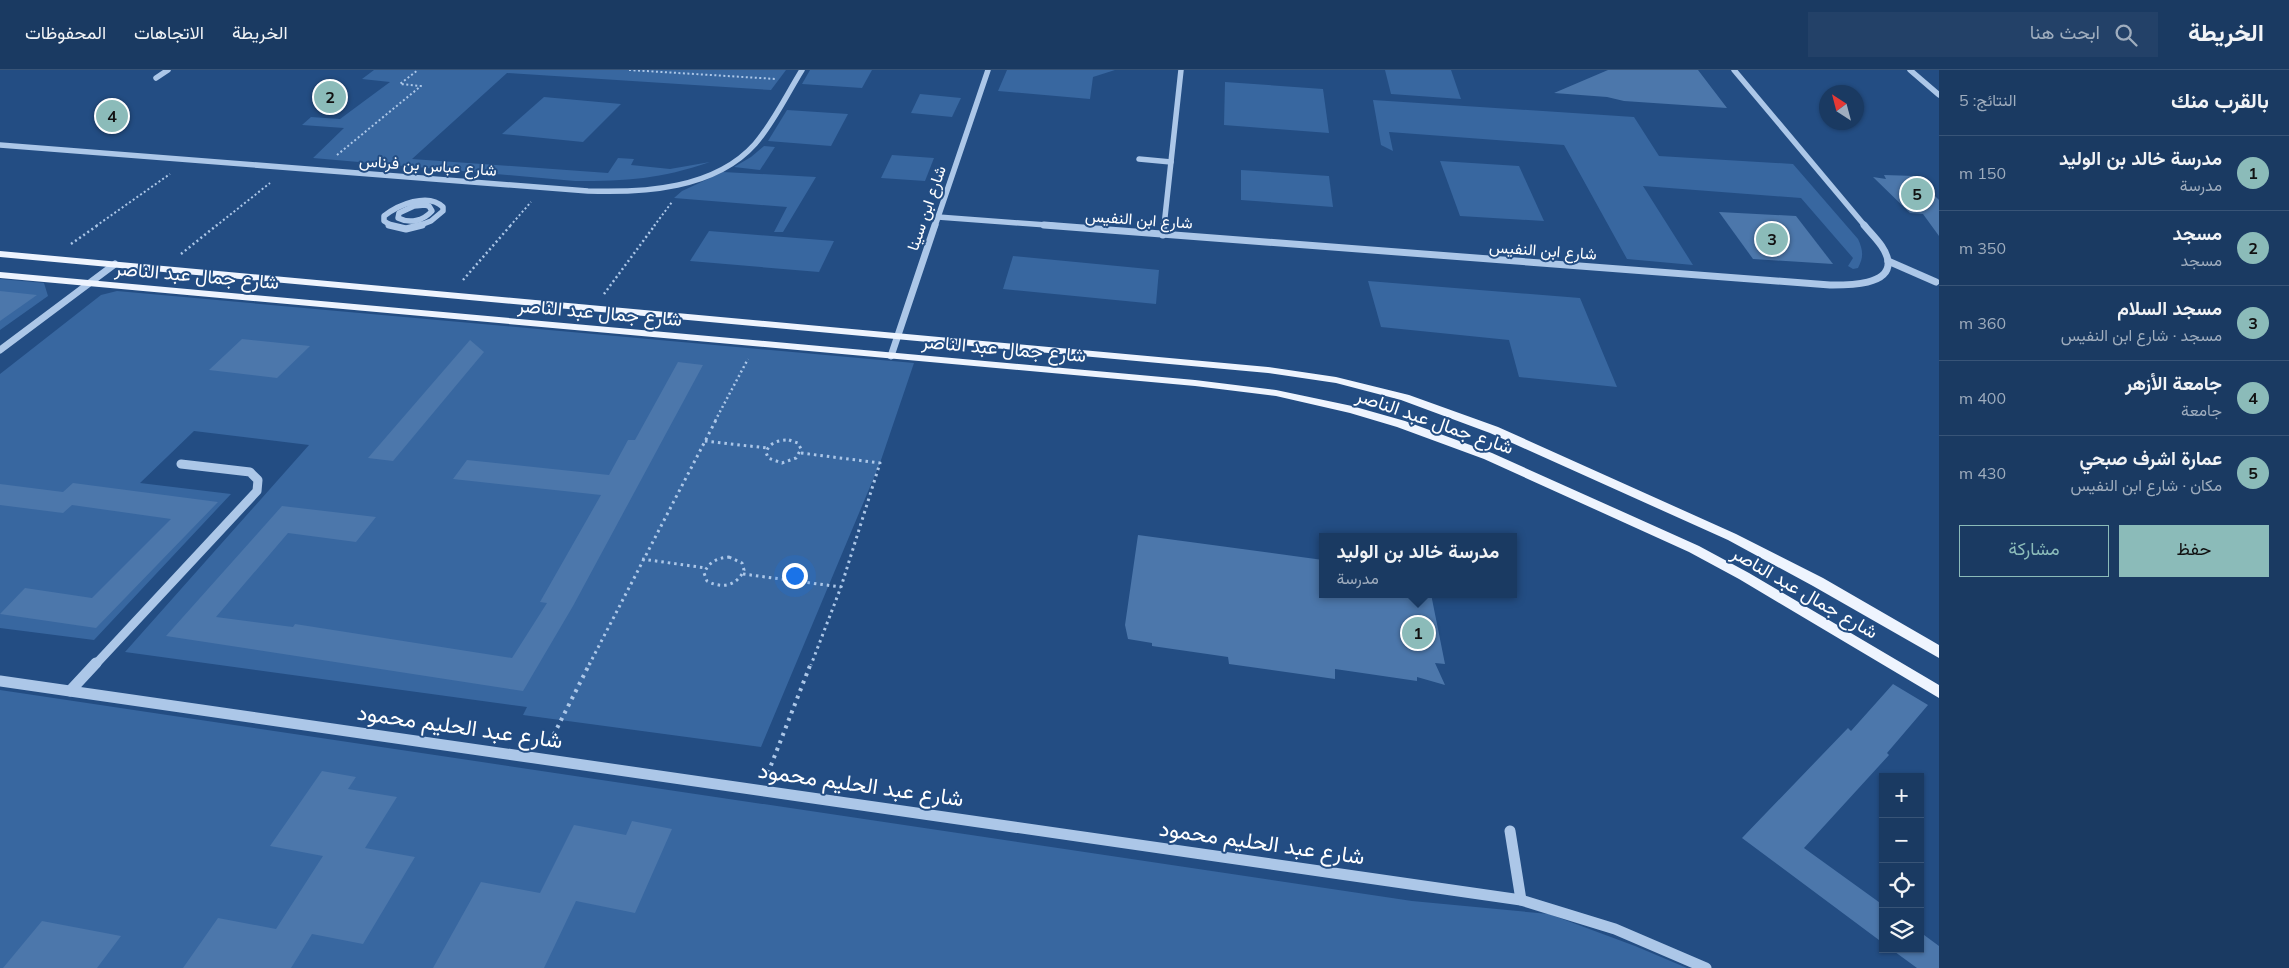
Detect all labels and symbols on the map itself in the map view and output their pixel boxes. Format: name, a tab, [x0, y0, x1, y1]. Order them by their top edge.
pin: 2	[314, 78, 346, 116]
north arrow	[1819, 85, 1864, 130]
pin: 4	[96, 97, 128, 135]
street label: شارع عباس بن فرناس	[358, 150, 498, 182]
street label: شارع ابن سينا	[902, 163, 952, 254]
pin: 5	[1901, 175, 1933, 213]
street label: شارع ابن النفيس	[1084, 205, 1193, 235]
pin: 3	[1756, 220, 1788, 258]
street label: شارع ابن النفيس	[1488, 236, 1597, 266]
street label: شارع جمال عبد الناصر	[113, 256, 280, 295]
street label: شارع جمال عبد الناصر	[516, 293, 683, 332]
street label: شارع جمال عبد الناصر	[920, 329, 1087, 368]
street label: شارع جمال عبد الناصر	[1352, 382, 1517, 460]
street label: شارع جمال عبد الناصر	[1726, 540, 1882, 644]
your location	[782, 563, 808, 589]
pin: 1	[1402, 614, 1434, 652]
street label: شارع عبد الحليم محمود	[355, 698, 565, 755]
street label: شارع عبد الحليم محمود	[756, 756, 966, 813]
street label: شارع عبد الحليم محمود	[1157, 814, 1367, 871]

